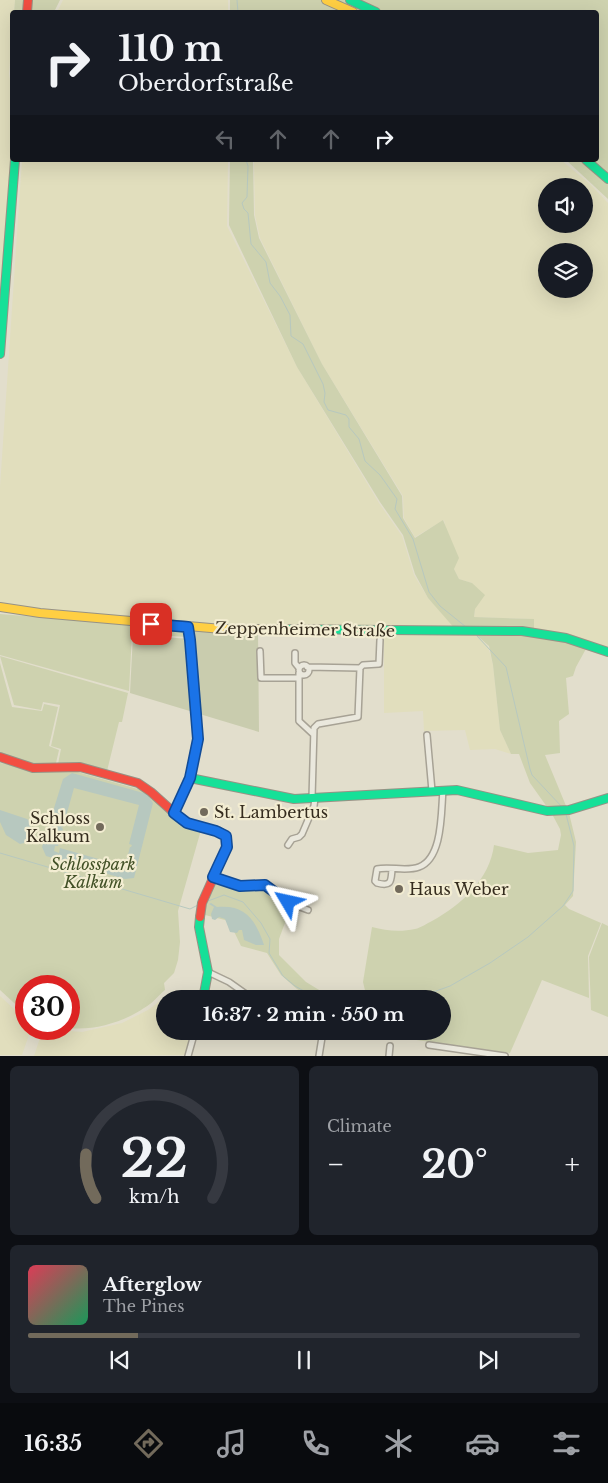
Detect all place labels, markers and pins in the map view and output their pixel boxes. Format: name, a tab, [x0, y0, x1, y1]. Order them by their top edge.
pin	[130, 603, 172, 645]
place label: St. Lambertus	[214, 802, 328, 822]
marker: St. Lambertus	[198, 806, 210, 818]
place label: Schloss Kalkum	[26, 808, 90, 846]
marker: Schloss Kalkum	[94, 821, 106, 833]
place label: Haus Weber	[409, 879, 509, 899]
marker: Haus Weber	[393, 883, 405, 895]

